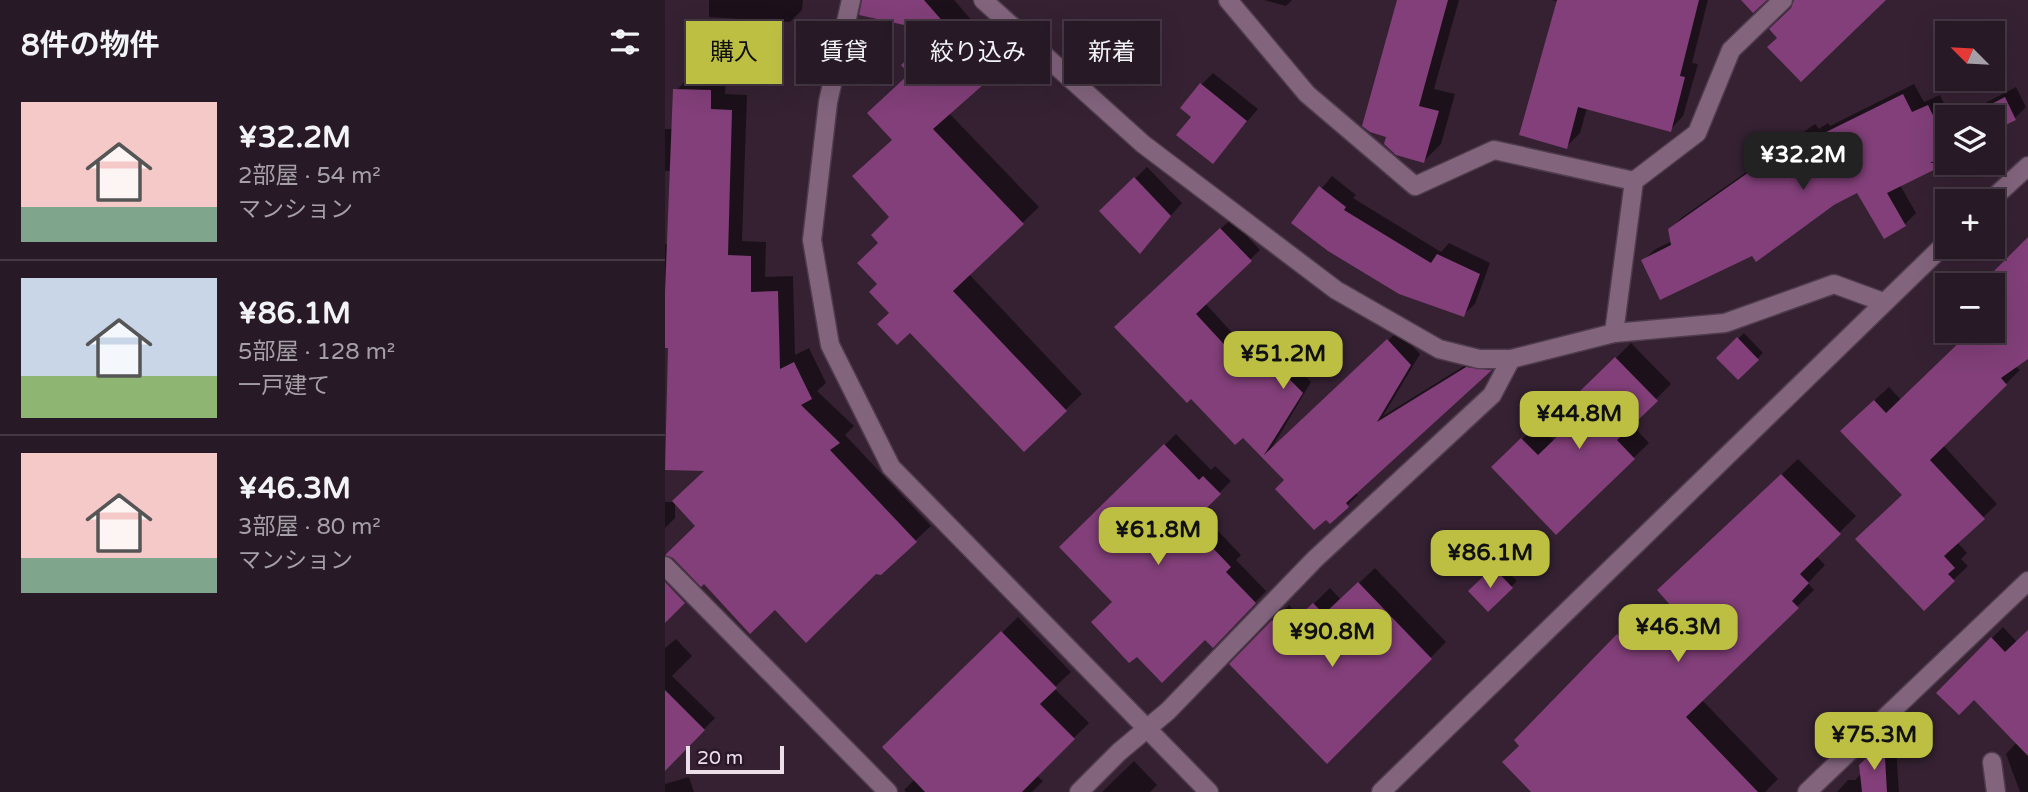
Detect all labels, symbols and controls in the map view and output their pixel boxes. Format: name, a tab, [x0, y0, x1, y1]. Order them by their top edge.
chip: 購入	[686, 21, 782, 84]
chip: 賃貸	[796, 21, 892, 84]
chip: 絞り込み	[906, 21, 1050, 84]
chip: 新着	[1064, 21, 1160, 84]
north arrow	[1935, 21, 2005, 91]
map controls	[1935, 21, 2005, 343]
icon: filters	[606, 23, 644, 61]
text: 8件の物件	[21, 27, 160, 64]
button: layers	[1935, 105, 2005, 175]
text: ¥32.2M	[238, 119, 351, 156]
icon: home	[77, 130, 161, 214]
pin: ¥32.2M	[1746, 132, 1860, 192]
text: ¥32.2M	[1760, 141, 1846, 169]
text: 2部屋 · 54 m²	[238, 162, 381, 190]
button: +	[1935, 189, 2005, 259]
text: マンション	[238, 196, 353, 224]
button: −	[1935, 273, 2005, 343]
text: ¥86.1M	[238, 295, 351, 332]
icon: home	[77, 306, 161, 390]
pin: ¥51.2M	[1226, 332, 1340, 391]
text: 5部屋 · 128 m²	[238, 338, 395, 366]
text: ¥51.2M	[1240, 340, 1326, 368]
text: 一戸建て	[238, 372, 330, 400]
pin: ¥44.8M	[1522, 392, 1636, 451]
text: ¥44.8M	[1536, 400, 1622, 428]
text: ¥46.3M	[238, 470, 351, 507]
icon: home	[77, 481, 161, 565]
pin: ¥61.8M	[1101, 508, 1215, 567]
text: 3部屋 · 80 m²	[238, 513, 381, 541]
text: ¥61.8M	[1115, 516, 1201, 544]
pin: ¥86.1M	[1433, 530, 1547, 590]
text: ¥86.1M	[1447, 539, 1533, 567]
text: マンション	[238, 547, 353, 575]
pin: ¥46.3M	[1621, 604, 1735, 664]
pin: ¥90.8M	[1275, 610, 1389, 669]
text: ¥46.3M	[1635, 613, 1721, 641]
text: ¥90.8M	[1289, 618, 1375, 646]
pin: ¥75.3M	[1817, 712, 1931, 772]
text: ¥75.3M	[1831, 721, 1917, 749]
scale bar	[686, 743, 784, 775]
text: 20 m	[697, 747, 743, 769]

